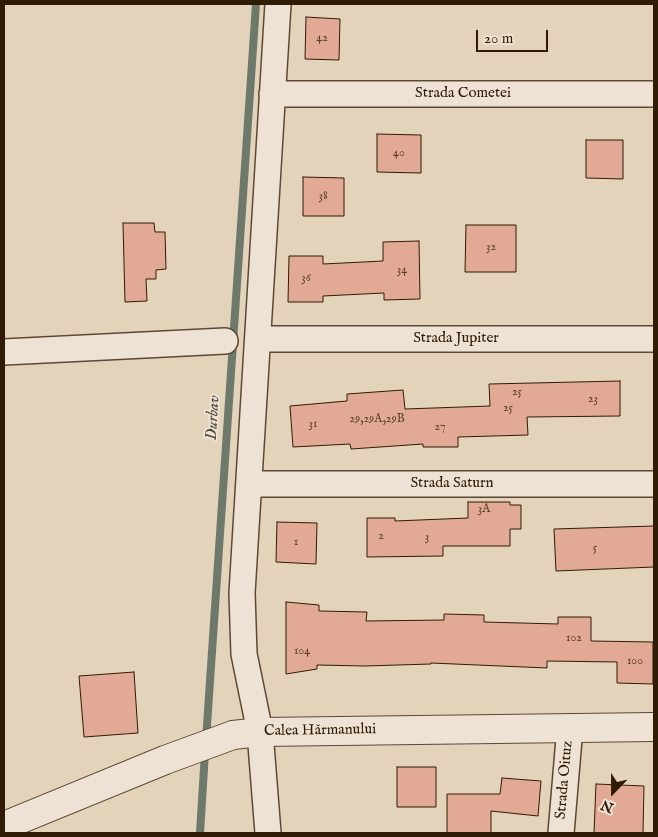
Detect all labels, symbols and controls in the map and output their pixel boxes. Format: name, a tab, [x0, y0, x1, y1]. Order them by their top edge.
scale bar	[478, 20, 550, 52]
text: 20 m	[484, 29, 513, 48]
house number: 42	[316, 32, 328, 46]
street label: Strada Cometei	[415, 85, 511, 103]
house number: 40	[393, 147, 405, 161]
house number: 38	[318, 190, 328, 204]
house number: 32	[486, 241, 496, 255]
house number: 34	[397, 264, 407, 278]
house number: 36	[301, 272, 311, 286]
street label: Strada Jupiter	[413, 330, 499, 348]
house number: 25	[512, 386, 522, 400]
house number: 23	[588, 393, 598, 407]
water label: Durbav	[203, 395, 225, 441]
house number: 25	[503, 402, 513, 416]
house number: 29,29A,29B	[349, 413, 405, 427]
house number: 31	[309, 418, 317, 432]
house number: 27	[434, 421, 446, 435]
street label: Strada Saturn	[410, 475, 494, 493]
house number: 3A	[478, 503, 490, 517]
house number: 2	[378, 530, 384, 544]
house number: 3	[425, 531, 429, 545]
house number: 1	[294, 536, 298, 550]
house number: 5	[593, 542, 597, 556]
house number: 102	[566, 632, 582, 646]
house number: 104	[294, 645, 310, 659]
house number: 100	[627, 655, 643, 669]
street label: Calea Hărmanului	[264, 721, 376, 741]
street label: Strada Oituz	[553, 740, 577, 820]
north arrow	[588, 767, 638, 817]
text: N	[598, 795, 616, 817]

